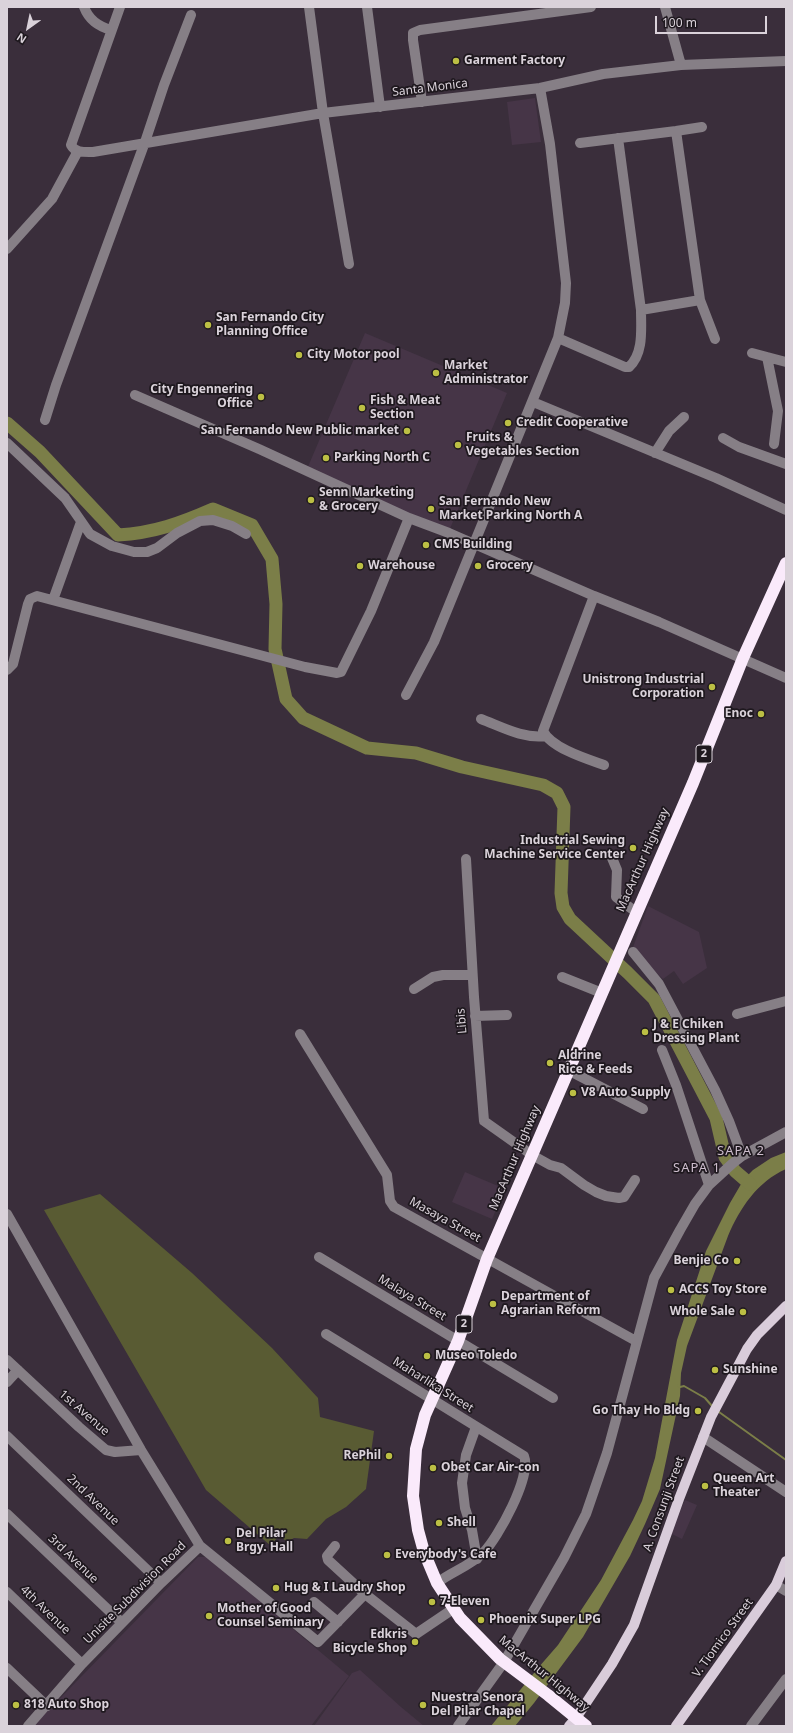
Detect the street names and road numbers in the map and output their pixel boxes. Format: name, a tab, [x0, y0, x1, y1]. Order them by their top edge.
street label: Santa Monica	[391, 76, 469, 100]
road number: 2	[696, 745, 712, 763]
street label: MacArthur Highway	[614, 806, 672, 914]
street label: Libis	[454, 1008, 470, 1034]
street label: MacArthur Highway	[486, 1103, 544, 1213]
street label: Masaya Street	[407, 1194, 483, 1246]
street label: Malaya Street	[375, 1272, 449, 1324]
road number: 2	[456, 1315, 472, 1333]
street label: Maharlika Street	[390, 1354, 476, 1416]
street label: 1st Avenue	[56, 1387, 112, 1439]
street label: A. Consunji Street	[640, 1455, 688, 1553]
street label: 2nd Avenue	[64, 1472, 122, 1528]
street label: 3rd Avenue	[45, 1532, 101, 1586]
street label: Unisite Subdivision Road	[81, 1539, 189, 1647]
street label: 4th Avenue	[17, 1583, 73, 1637]
street label: V. Tiomico Street	[690, 1596, 756, 1680]
street label: MacArthur Highway	[496, 1633, 592, 1715]

